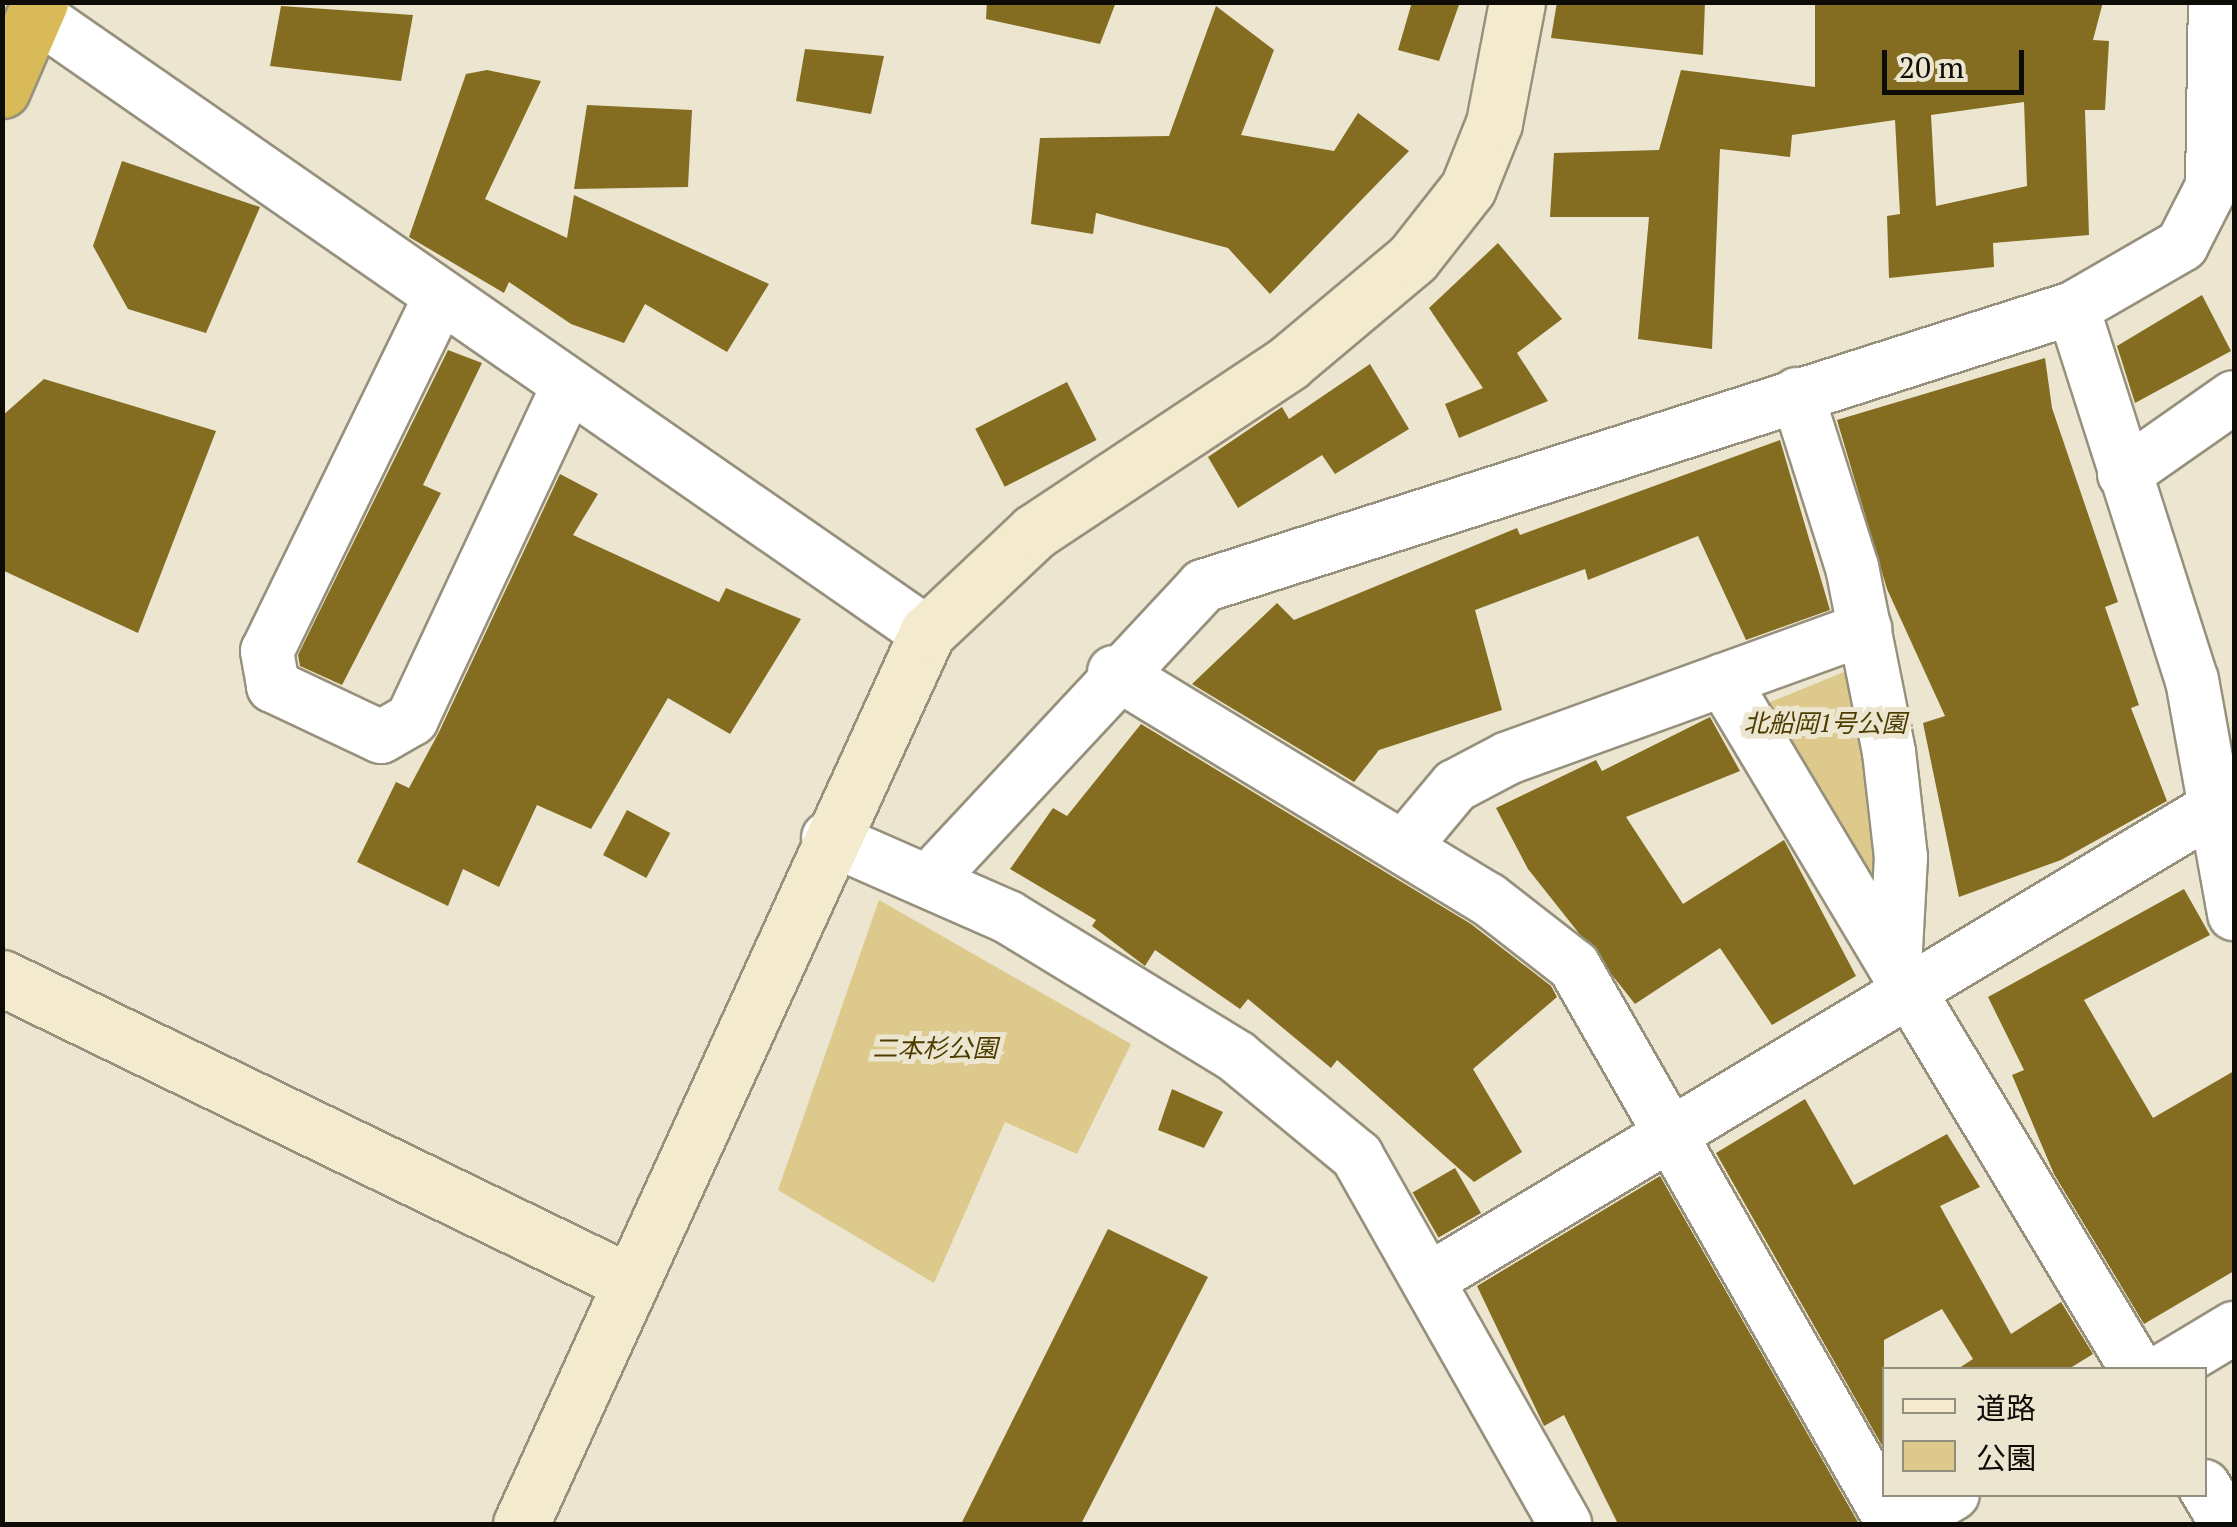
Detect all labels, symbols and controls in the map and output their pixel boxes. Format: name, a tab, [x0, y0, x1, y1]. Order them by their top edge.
scale bar	[1887, 30, 2030, 92]
text: 20 m	[1899, 47, 1964, 87]
park label: 北船岡1号公園	[1743, 708, 1907, 738]
park label: 二本杉公園	[873, 1033, 997, 1063]
legend	[1882, 1367, 2207, 1497]
text: 道路	[1976, 1388, 2036, 1428]
text: 公園	[1976, 1438, 2036, 1478]

